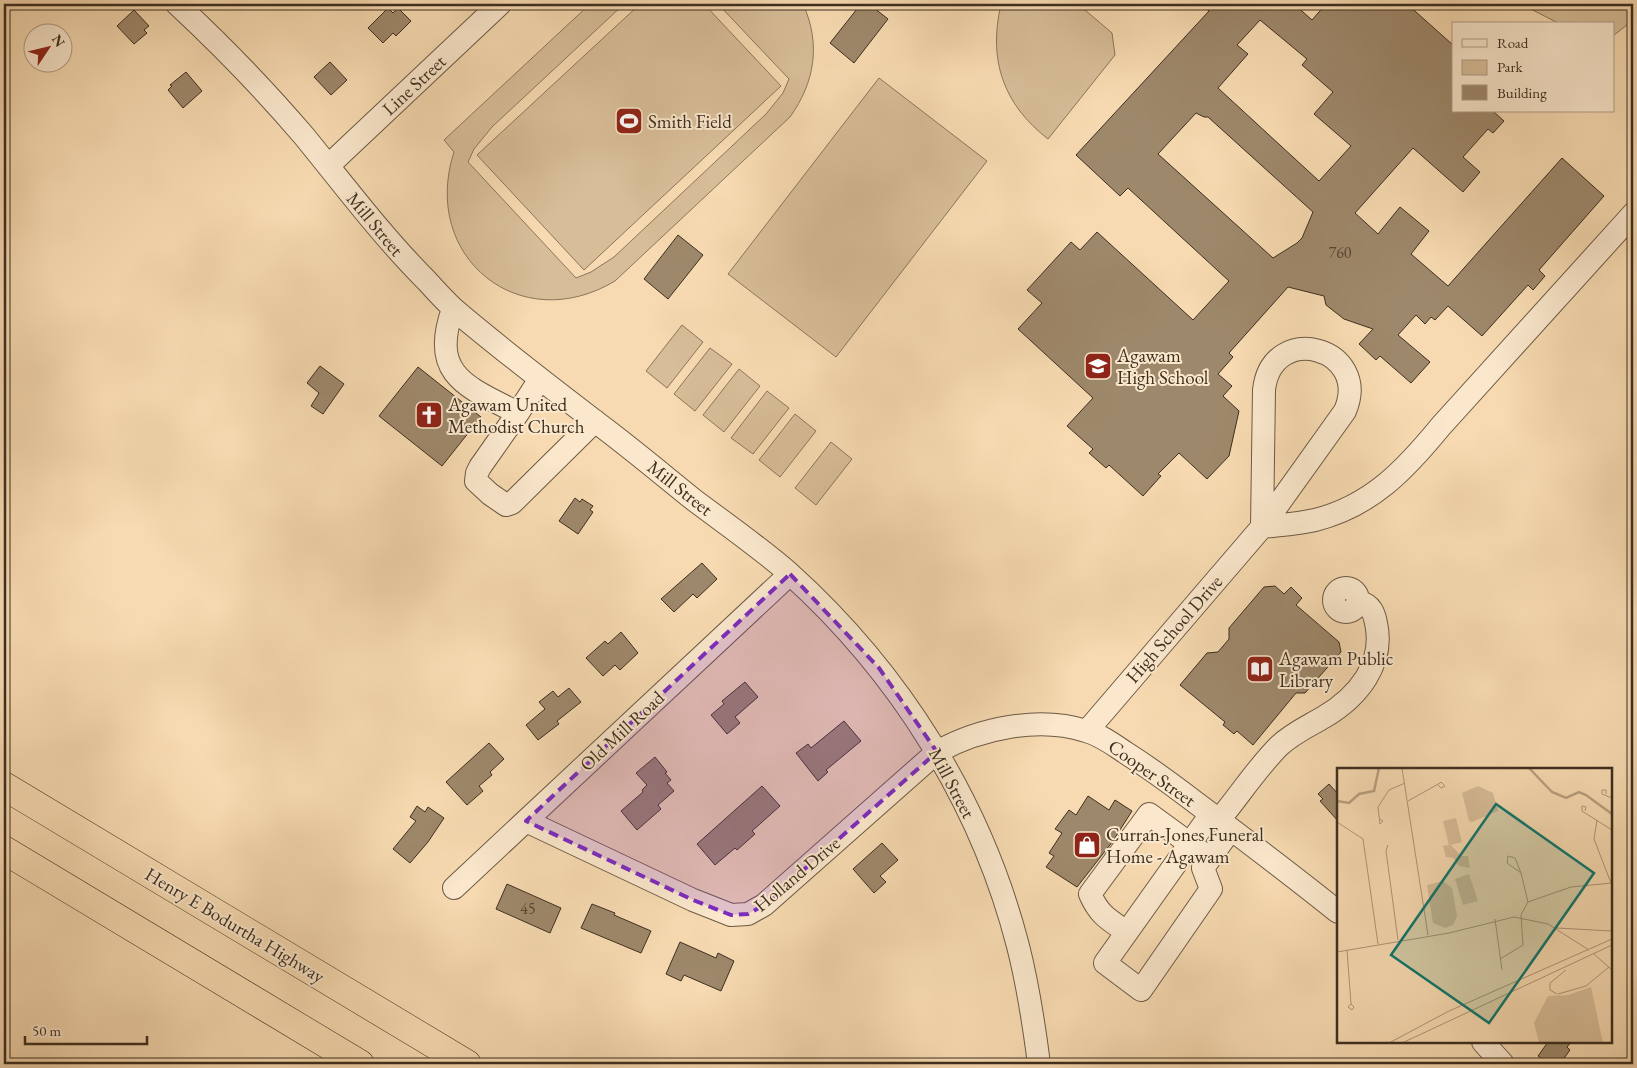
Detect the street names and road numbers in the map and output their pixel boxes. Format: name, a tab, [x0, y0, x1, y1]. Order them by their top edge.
street label: Line Street	[377, 49, 451, 121]
street label: Mill Street	[341, 187, 409, 261]
street label: Mill Street	[642, 455, 718, 521]
street label: High School Drive	[1120, 570, 1228, 688]
street label: Old Mill Road	[574, 685, 670, 777]
street label: Cooper Street	[1103, 734, 1201, 812]
street label: Mill Street	[923, 743, 981, 823]
street label: Holland Drive	[749, 831, 845, 917]
street label: Henry E Bodurtha Highway	[140, 861, 330, 989]

